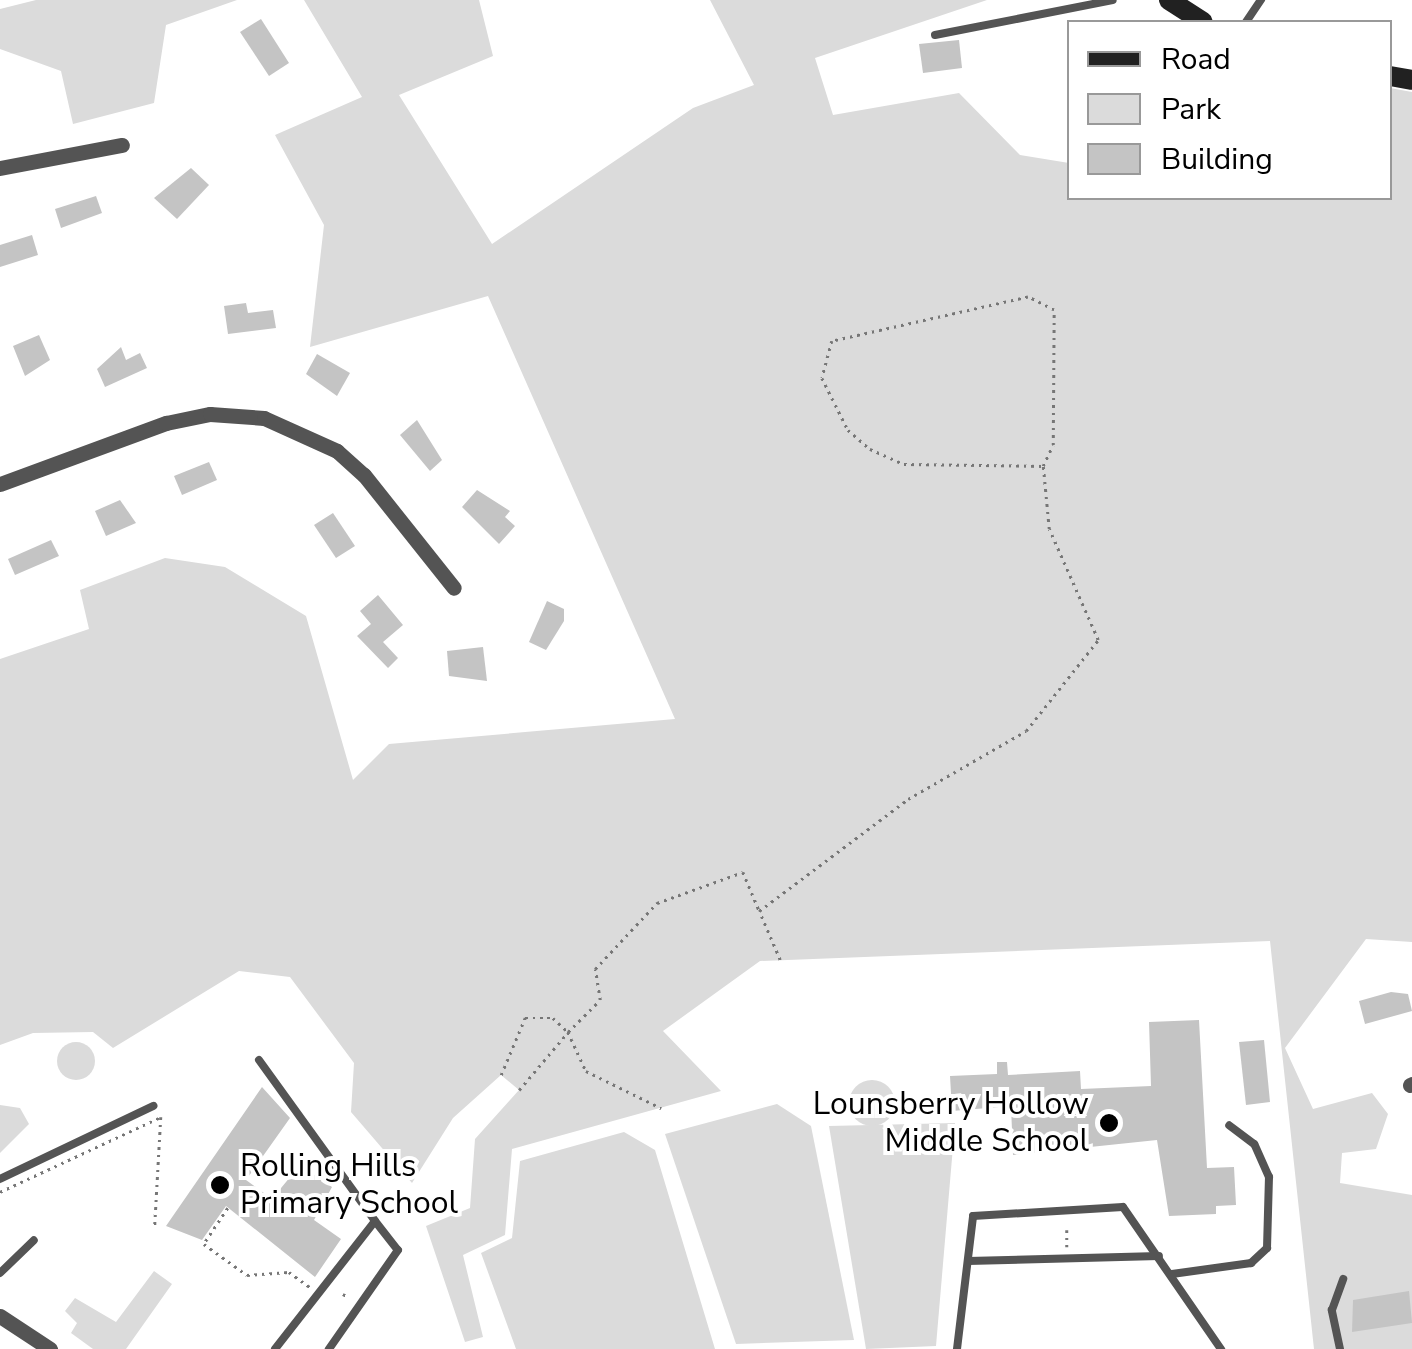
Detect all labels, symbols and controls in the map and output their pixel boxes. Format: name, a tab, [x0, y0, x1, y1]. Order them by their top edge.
legend	[1067, 20, 1392, 200]
text: Road	[1161, 39, 1231, 80]
text: Park	[1161, 89, 1221, 130]
text: Building	[1161, 139, 1273, 180]
place label: Lounsberry Hollow Middle School	[813, 1086, 1089, 1161]
marker: Lounsberry Hollow Middle School	[1098, 1112, 1120, 1134]
place label: Rolling Hills Primary School	[240, 1148, 458, 1223]
marker: Rolling Hills Primary School	[209, 1174, 231, 1196]

